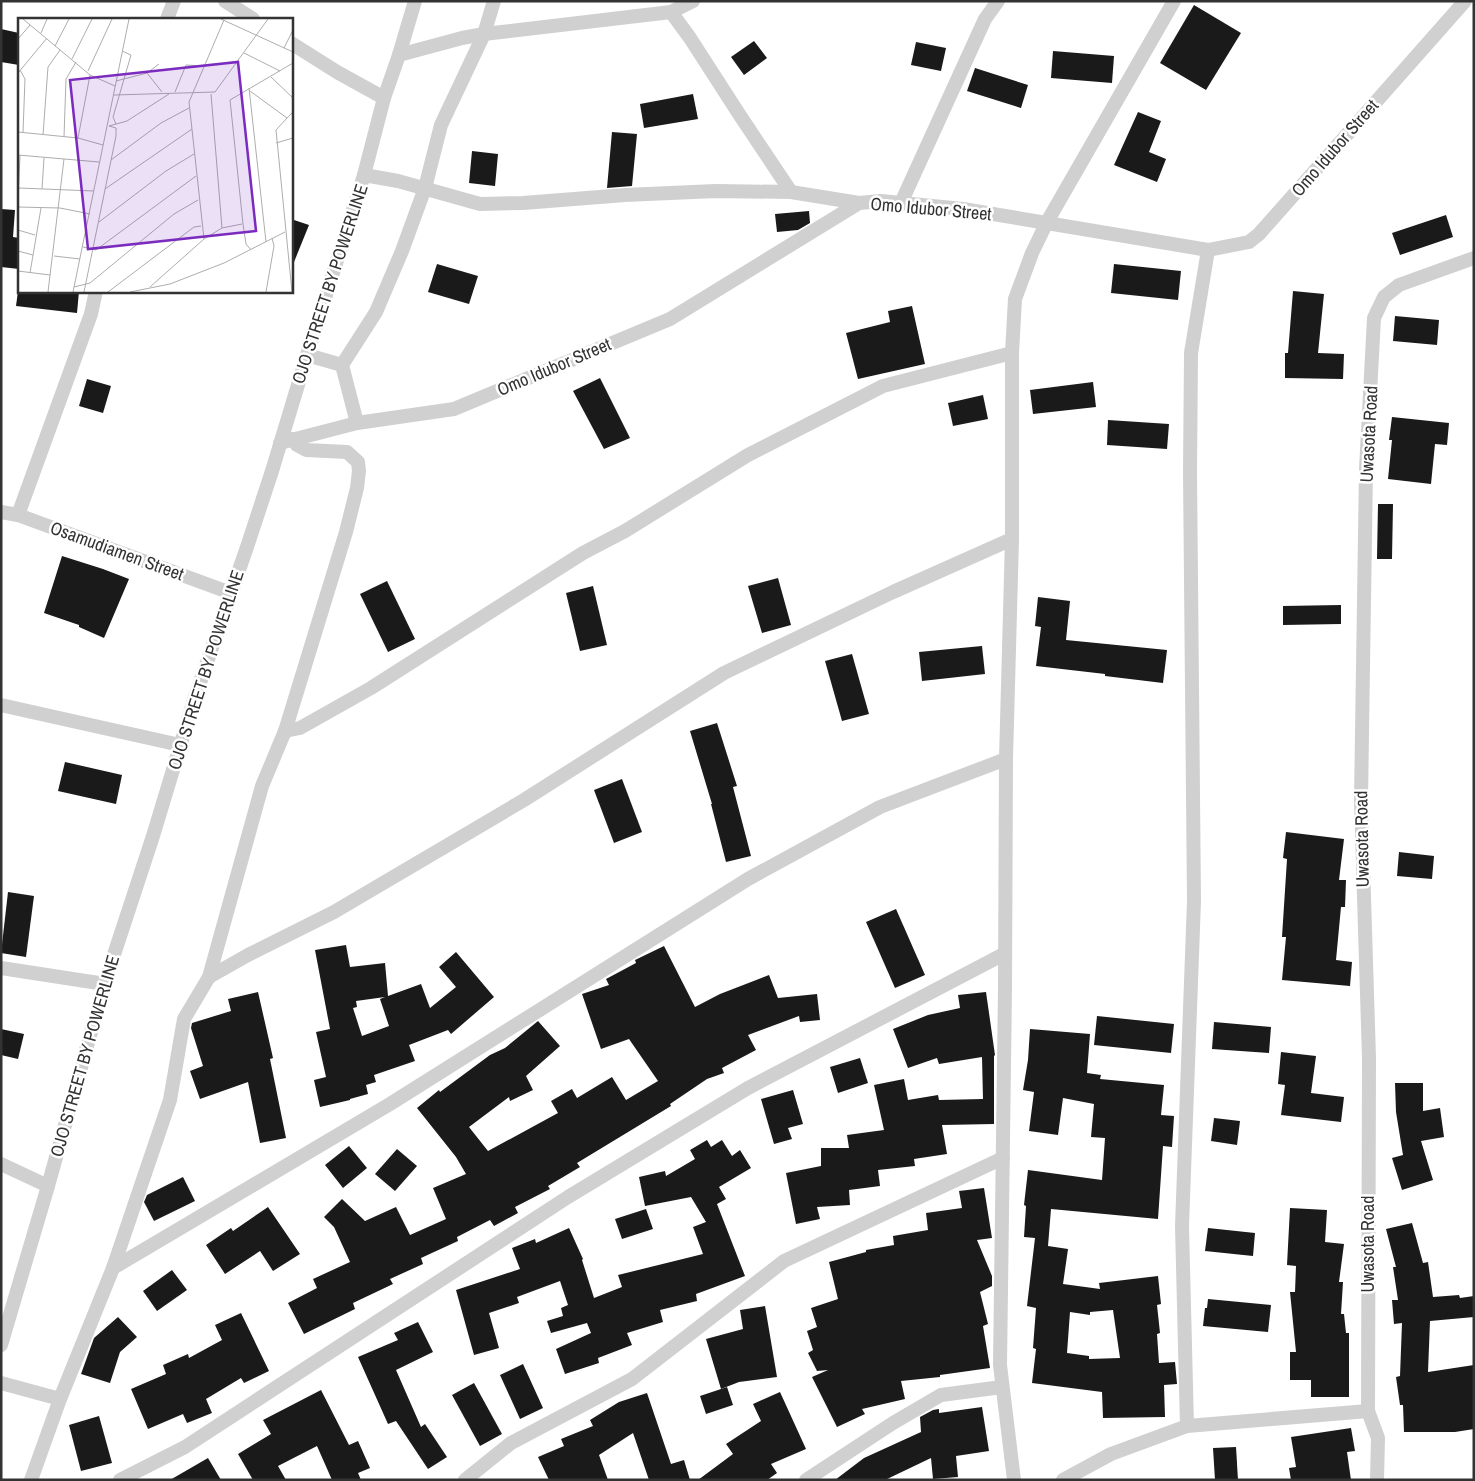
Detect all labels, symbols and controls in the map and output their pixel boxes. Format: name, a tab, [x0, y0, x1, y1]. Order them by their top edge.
inset map	[18, 18, 292, 292]
street label: Omo Idubor Street	[1285, 94, 1384, 202]
street label: OJO STREET BY POWERLINE	[285, 181, 374, 387]
street label: Omo Idubor Street	[869, 191, 993, 226]
street label: Omo Idubor Street	[493, 331, 615, 402]
street label: Uwasota Road	[1353, 385, 1384, 483]
street label: Osamudiamen Street	[47, 515, 187, 586]
street label: OJO STREET BY POWERLINE	[161, 567, 250, 773]
street label: Uwasota Road	[1348, 790, 1375, 888]
street label: OJO STREET BY POWERLINE	[44, 952, 125, 1160]
street label: Uwasota Road	[1355, 1196, 1380, 1292]

